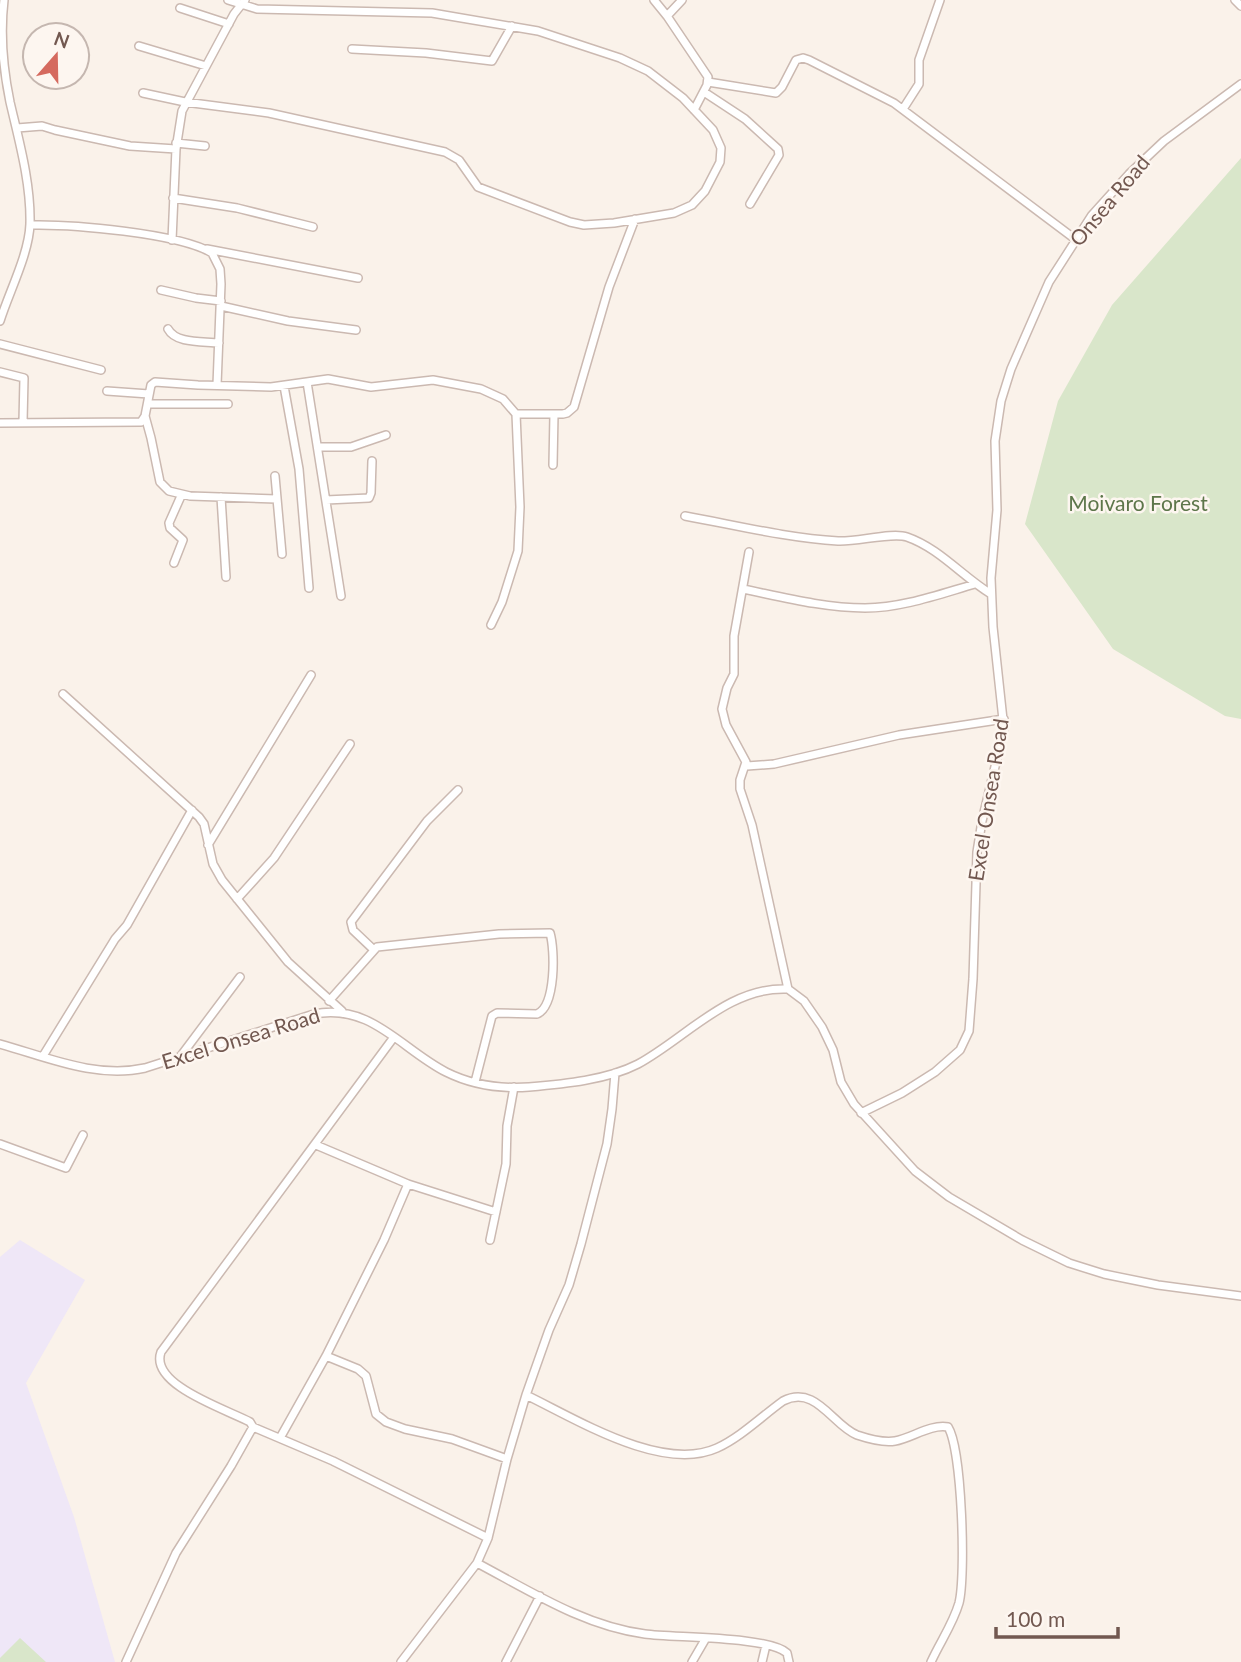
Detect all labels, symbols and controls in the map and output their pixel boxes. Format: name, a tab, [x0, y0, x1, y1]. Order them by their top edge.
north arrow	[21, 21, 91, 91]
text: N	[51, 26, 73, 53]
street label: Onsea Road	[1064, 150, 1154, 251]
park label: Moivaro Forest	[1068, 490, 1208, 515]
street label: Excel Onsea Road	[962, 717, 1013, 883]
street label: Excel Onsea Road	[158, 1002, 323, 1074]
scale bar	[996, 1596, 1118, 1640]
text: 100 m	[1006, 1606, 1065, 1631]

